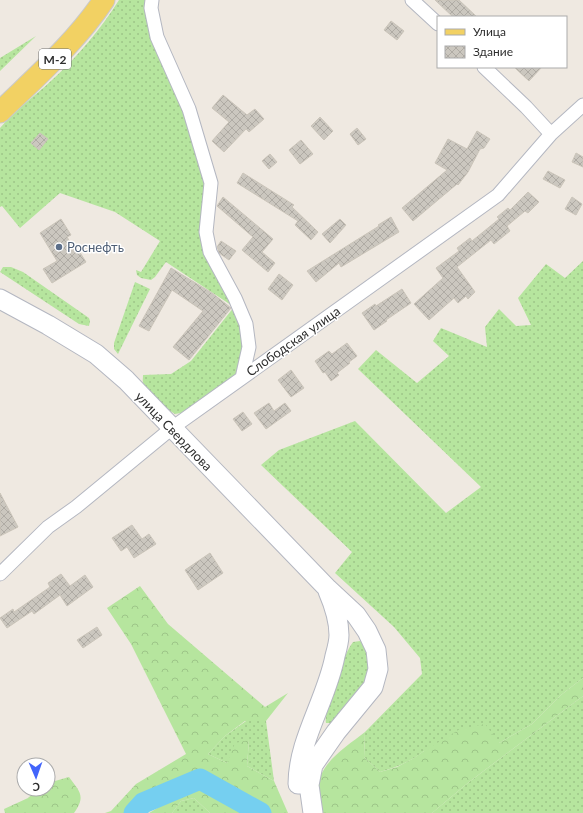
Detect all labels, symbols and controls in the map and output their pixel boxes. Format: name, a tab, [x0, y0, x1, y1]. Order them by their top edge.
legend	[437, 16, 567, 68]
text: Улица	[473, 24, 506, 39]
text: Здание	[473, 44, 513, 59]
road number: М-2	[39, 49, 71, 69]
place label: Роснефть	[67, 239, 124, 255]
marker: Роснефть	[54, 242, 64, 252]
street label: Слободская улица	[243, 303, 343, 379]
street label: улица Свердлова	[132, 388, 216, 474]
north arrow	[16, 757, 56, 797]
text: С	[32, 781, 40, 794]

